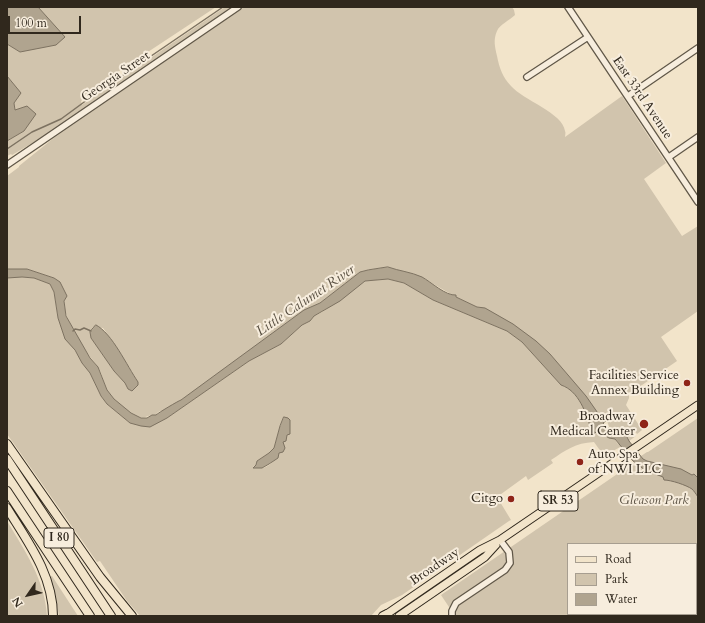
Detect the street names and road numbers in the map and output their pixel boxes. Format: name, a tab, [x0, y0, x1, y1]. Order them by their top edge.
street label: Georgia Street	[79, 48, 153, 106]
street label: East 33rd Avenue	[609, 54, 675, 142]
road number: SR 53	[538, 491, 578, 511]
road number: I 80	[44, 528, 74, 548]
street label: Broadway	[407, 545, 463, 589]

